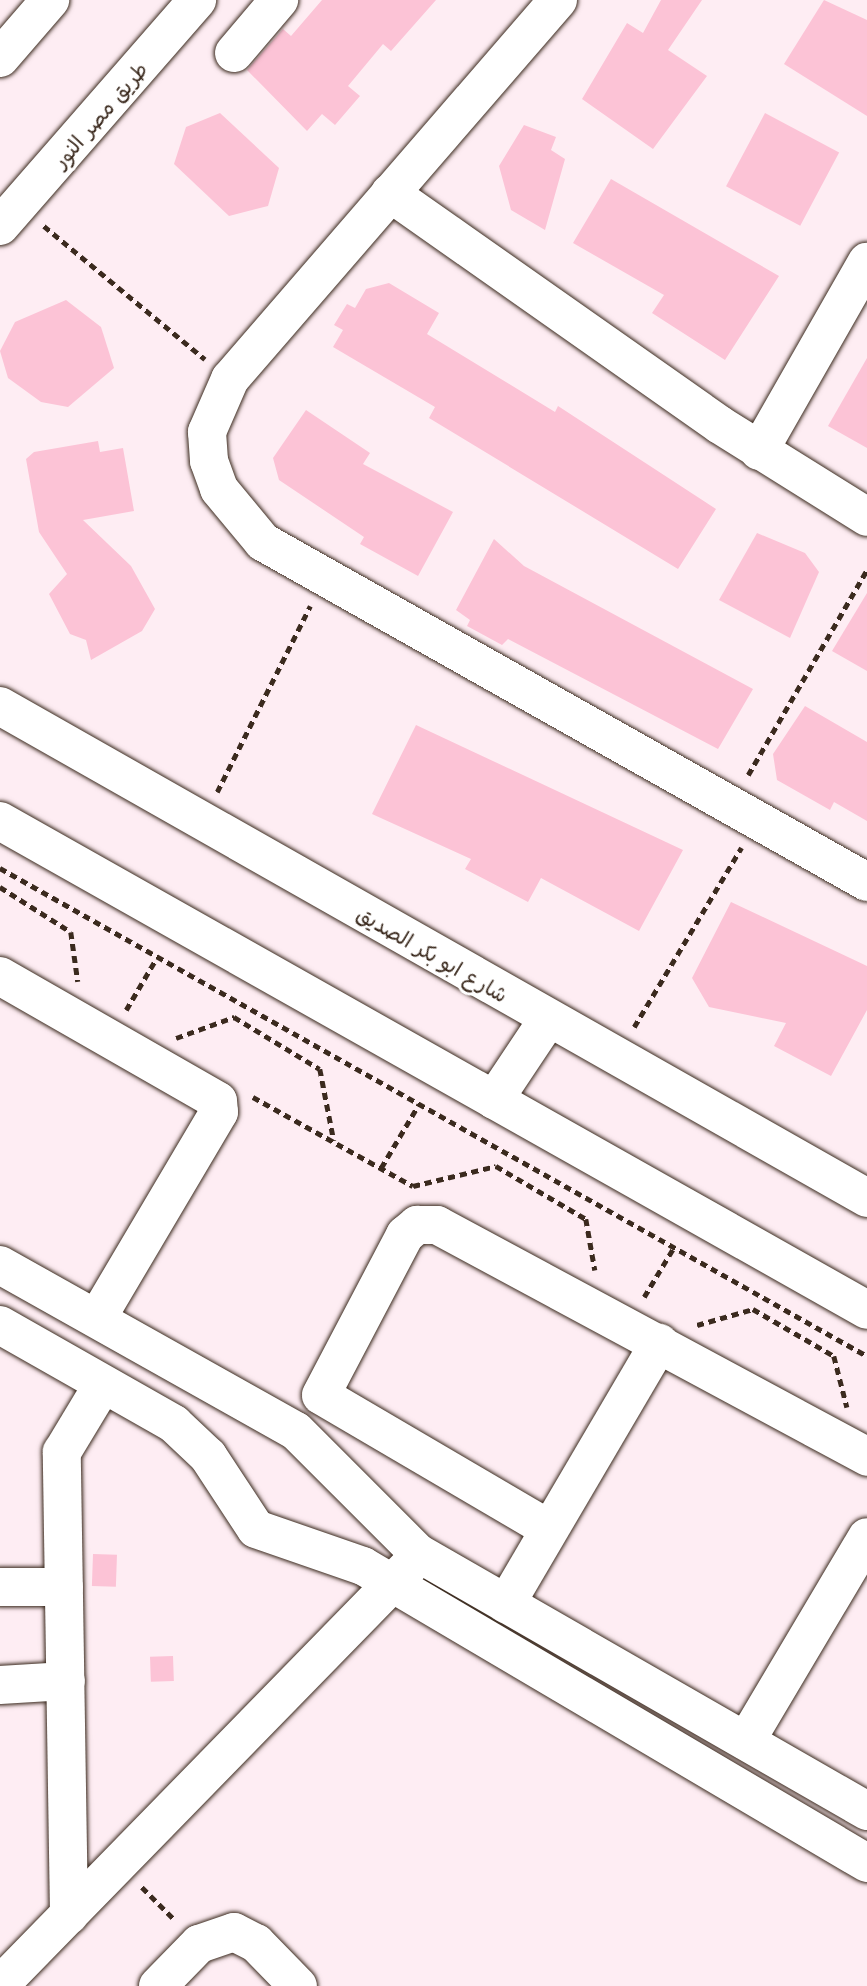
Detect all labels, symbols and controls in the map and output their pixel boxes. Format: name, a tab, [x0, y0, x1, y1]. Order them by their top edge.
street label: طريق مصر النور	[46, 56, 152, 172]
street label: شارع ابو بكر الصديق	[353, 900, 513, 1006]

